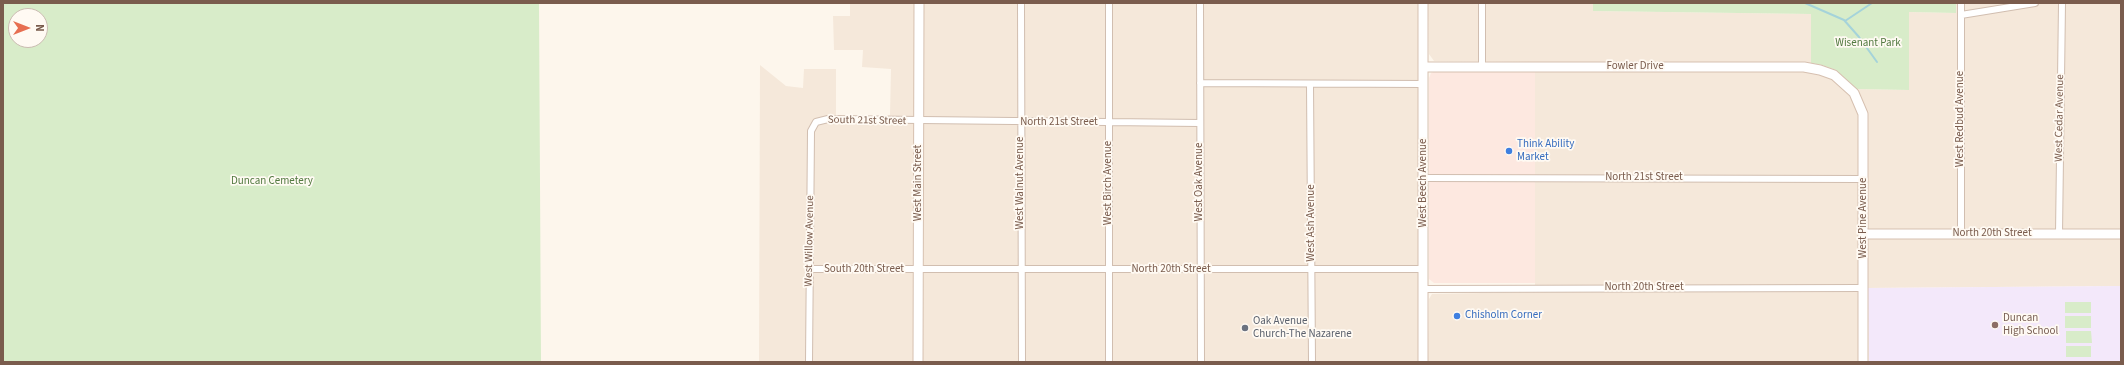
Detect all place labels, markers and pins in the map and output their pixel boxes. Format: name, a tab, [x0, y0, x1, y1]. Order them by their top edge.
place label: Think Ability Market	[1517, 138, 1574, 164]
marker: Think Ability Market	[1504, 146, 1514, 156]
place label: Chisholm Corner	[1465, 309, 1542, 323]
marker: Chisholm Corner	[1452, 311, 1462, 321]
place label: Duncan High School	[2003, 312, 2058, 338]
place label: Oak Avenue Church-The Nazarene	[1253, 315, 1352, 341]
marker: Duncan High School	[1990, 320, 2000, 330]
marker: Oak Avenue Church-The Nazarene	[1240, 323, 1250, 333]

